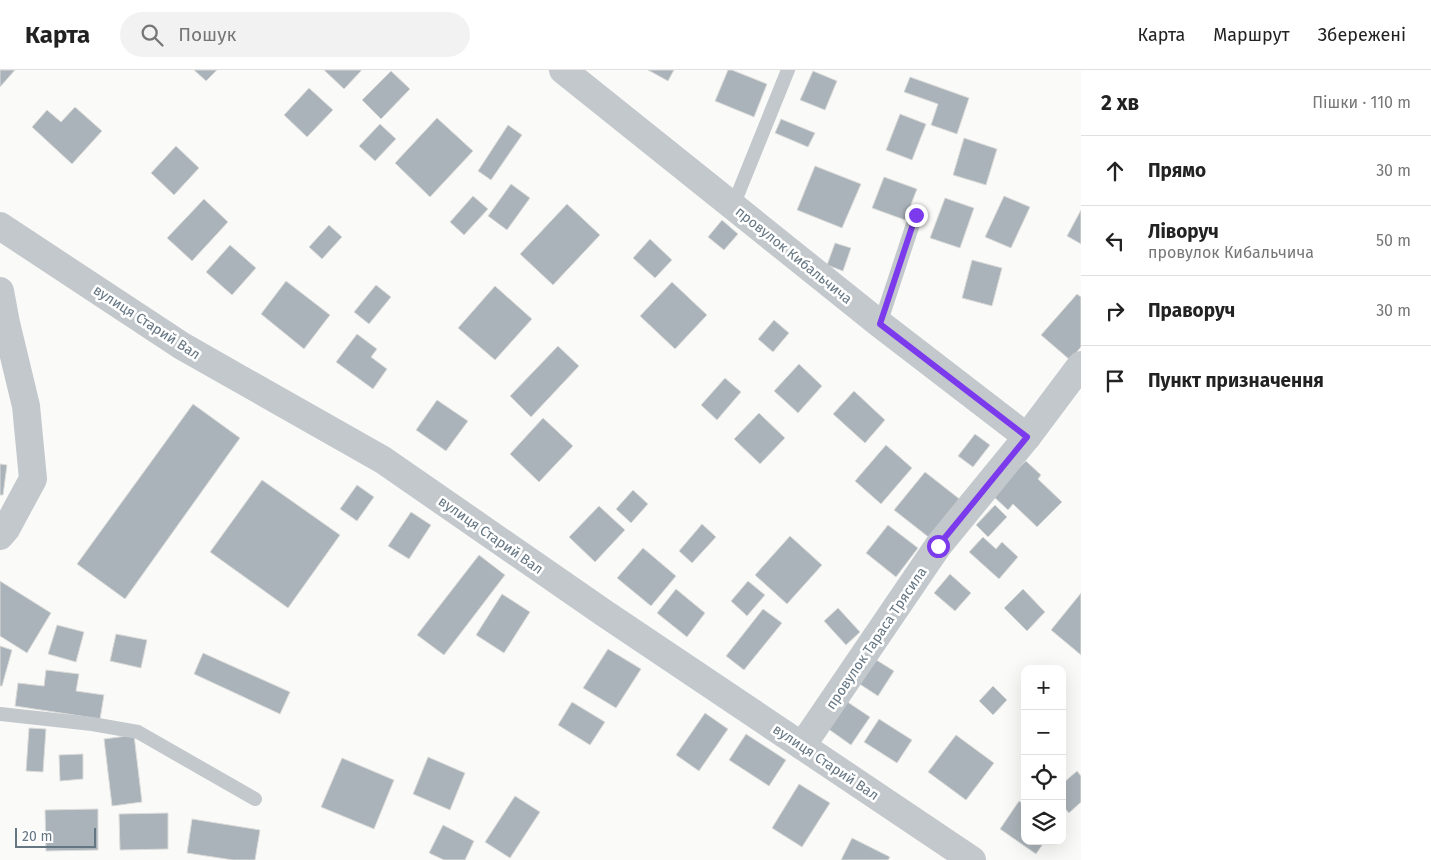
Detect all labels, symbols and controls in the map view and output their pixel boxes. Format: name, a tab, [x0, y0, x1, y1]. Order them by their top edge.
search box	[120, 12, 470, 57]
text: Карта	[25, 21, 90, 49]
icon: search	[138, 21, 166, 49]
text: Пошук	[178, 23, 236, 46]
text: Карта	[1138, 24, 1185, 46]
text: Маршрут	[1213, 24, 1290, 46]
text: Збережені	[1318, 24, 1406, 46]
text: 2 хв	[1101, 90, 1139, 116]
text: Пішки · 110 m	[1312, 93, 1411, 112]
icon: ahead	[1101, 157, 1129, 185]
text: Прямо	[1148, 159, 1206, 182]
text: 30 m	[1376, 161, 1411, 180]
street label: провулок Кибальчича	[732, 203, 855, 308]
route end	[905, 204, 928, 227]
text: Ліворуч	[1148, 220, 1219, 243]
icon: left	[1101, 227, 1129, 255]
text: 50 m	[1376, 231, 1411, 250]
text: провулок Кибальчича	[1148, 243, 1314, 262]
street label: вулиця Старий Вал	[90, 282, 203, 363]
icon: right	[1101, 297, 1129, 325]
text: Праворуч	[1148, 299, 1235, 322]
text: 30 m	[1376, 301, 1411, 320]
icon: arrive	[1101, 367, 1129, 395]
text: Пункт призначення	[1148, 369, 1324, 392]
street label: вулиця Старий Вал	[435, 493, 546, 578]
route start	[927, 535, 950, 558]
street label: провулок Тараса Трясила	[822, 564, 930, 713]
map controls	[1021, 665, 1066, 845]
button: +	[1021, 665, 1066, 710]
button: −	[1021, 710, 1066, 755]
street label: вулиця Старий Вал	[770, 721, 882, 804]
button: locate	[1021, 755, 1066, 800]
button: layers	[1021, 800, 1066, 845]
scale bar	[15, 825, 96, 848]
text: 20 m	[22, 828, 52, 845]

